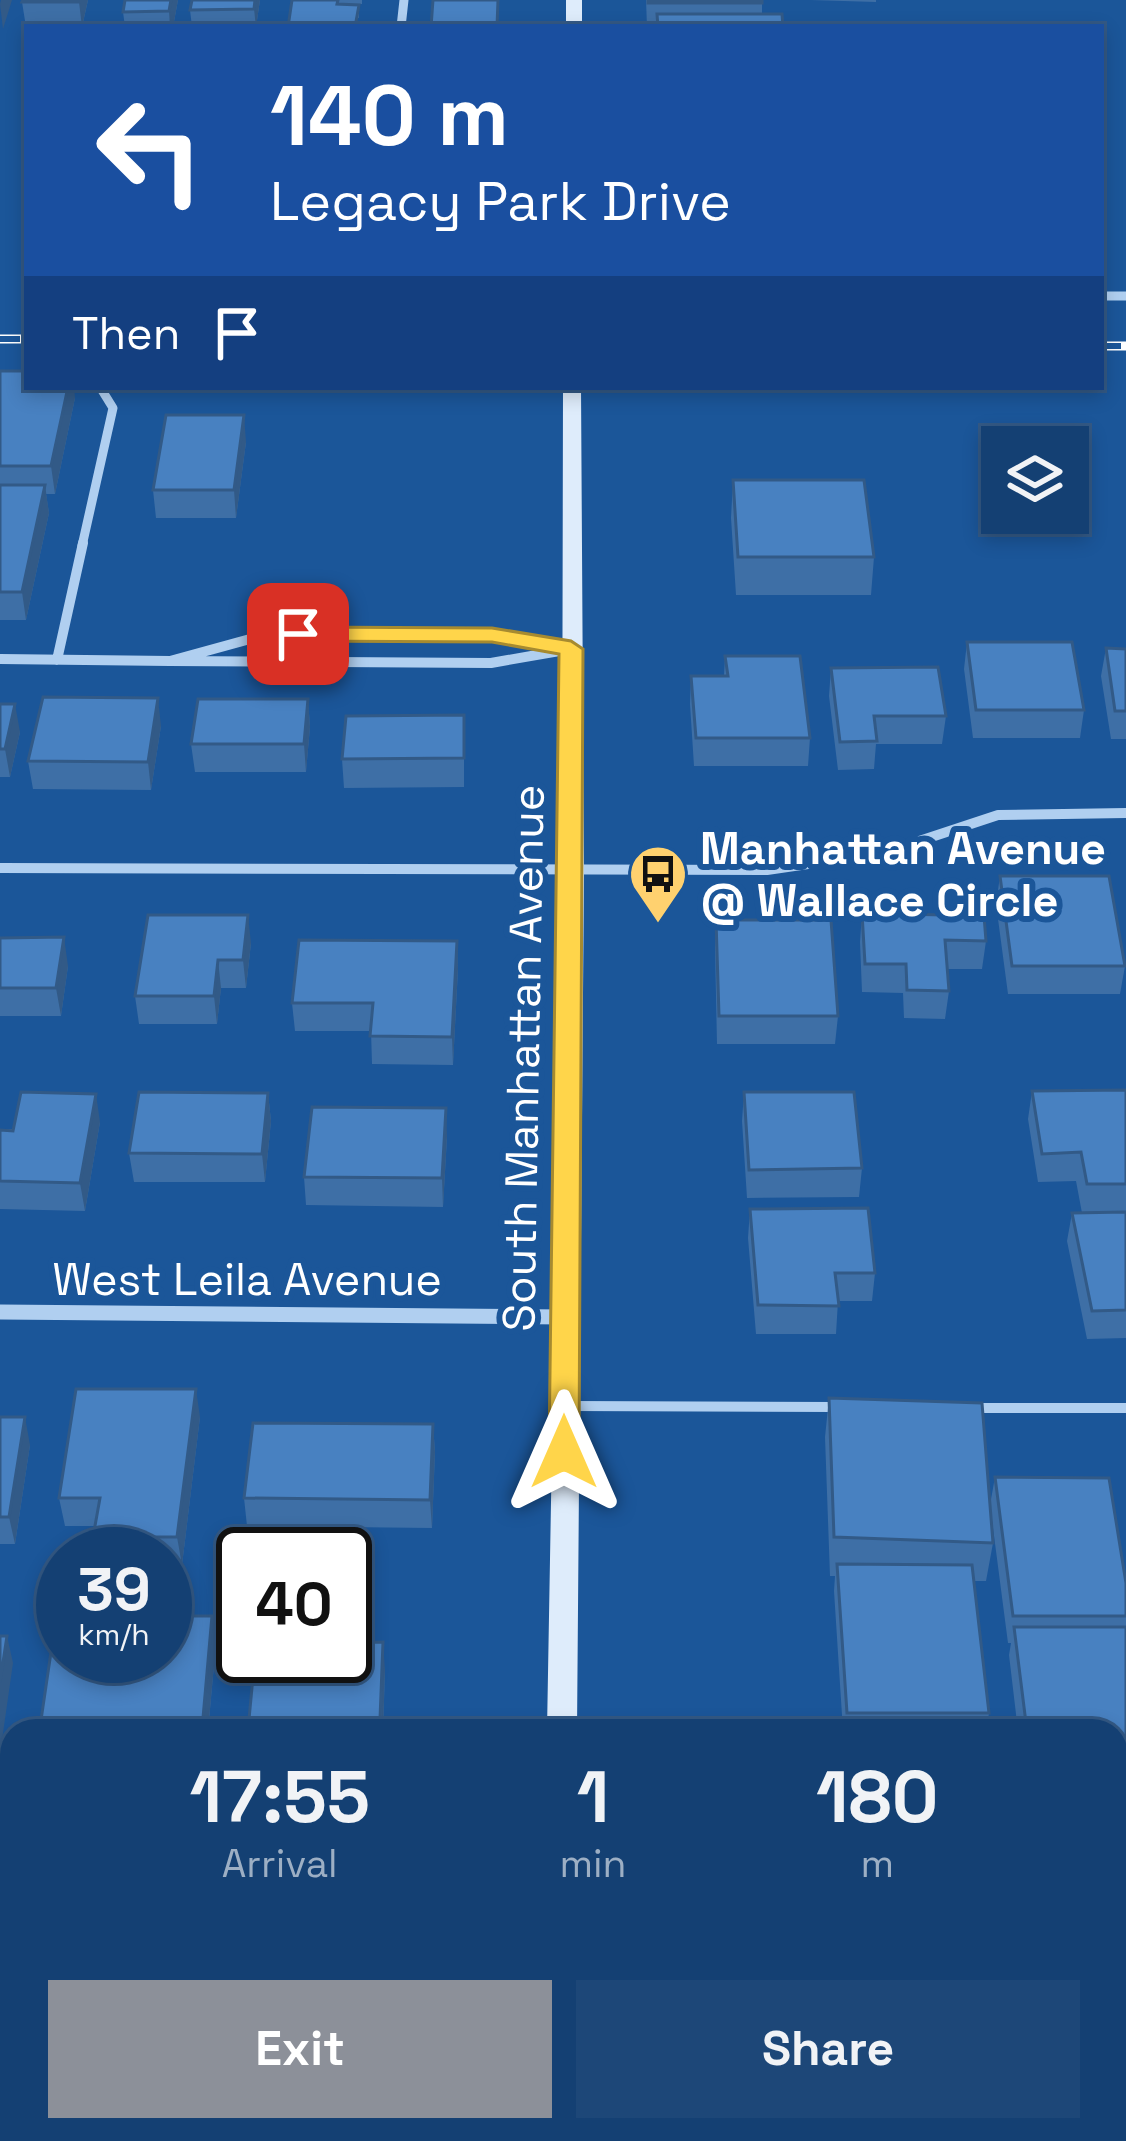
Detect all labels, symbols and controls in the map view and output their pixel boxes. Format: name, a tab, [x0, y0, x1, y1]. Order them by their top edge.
text: 140 m	[270, 62, 509, 170]
icon: left	[72, 72, 228, 228]
text: Legacy Park Drive	[270, 167, 731, 236]
icon: arrive	[204, 300, 270, 366]
text: Then	[72, 305, 180, 362]
map controls	[981, 426, 1089, 534]
button: layers	[981, 426, 1089, 534]
pin	[247, 583, 349, 685]
icon: arrive	[265, 601, 331, 667]
street label: South Manhattan Avenue	[490, 784, 557, 1332]
place label: Manhattan Avenue @ Wallace Circle	[700, 820, 1106, 929]
bus stop icon: Manhattan Avenue @ Wallace Circle	[627, 843, 689, 925]
street label: West Leila Avenue	[52, 1251, 442, 1308]
position arrow	[501, 1389, 627, 1515]
speed limit sign: 40	[216, 1527, 372, 1683]
text: 39	[77, 1551, 151, 1628]
text: km/h	[78, 1615, 150, 1654]
text: 17:55	[190, 1751, 370, 1843]
text: 1	[577, 1751, 609, 1843]
text: 180	[816, 1751, 938, 1843]
text: Arrival	[222, 1839, 338, 1888]
text: min	[559, 1839, 626, 1888]
text: m	[860, 1839, 894, 1888]
button: Exit	[48, 1980, 552, 2118]
button: Share	[576, 1980, 1080, 2118]

